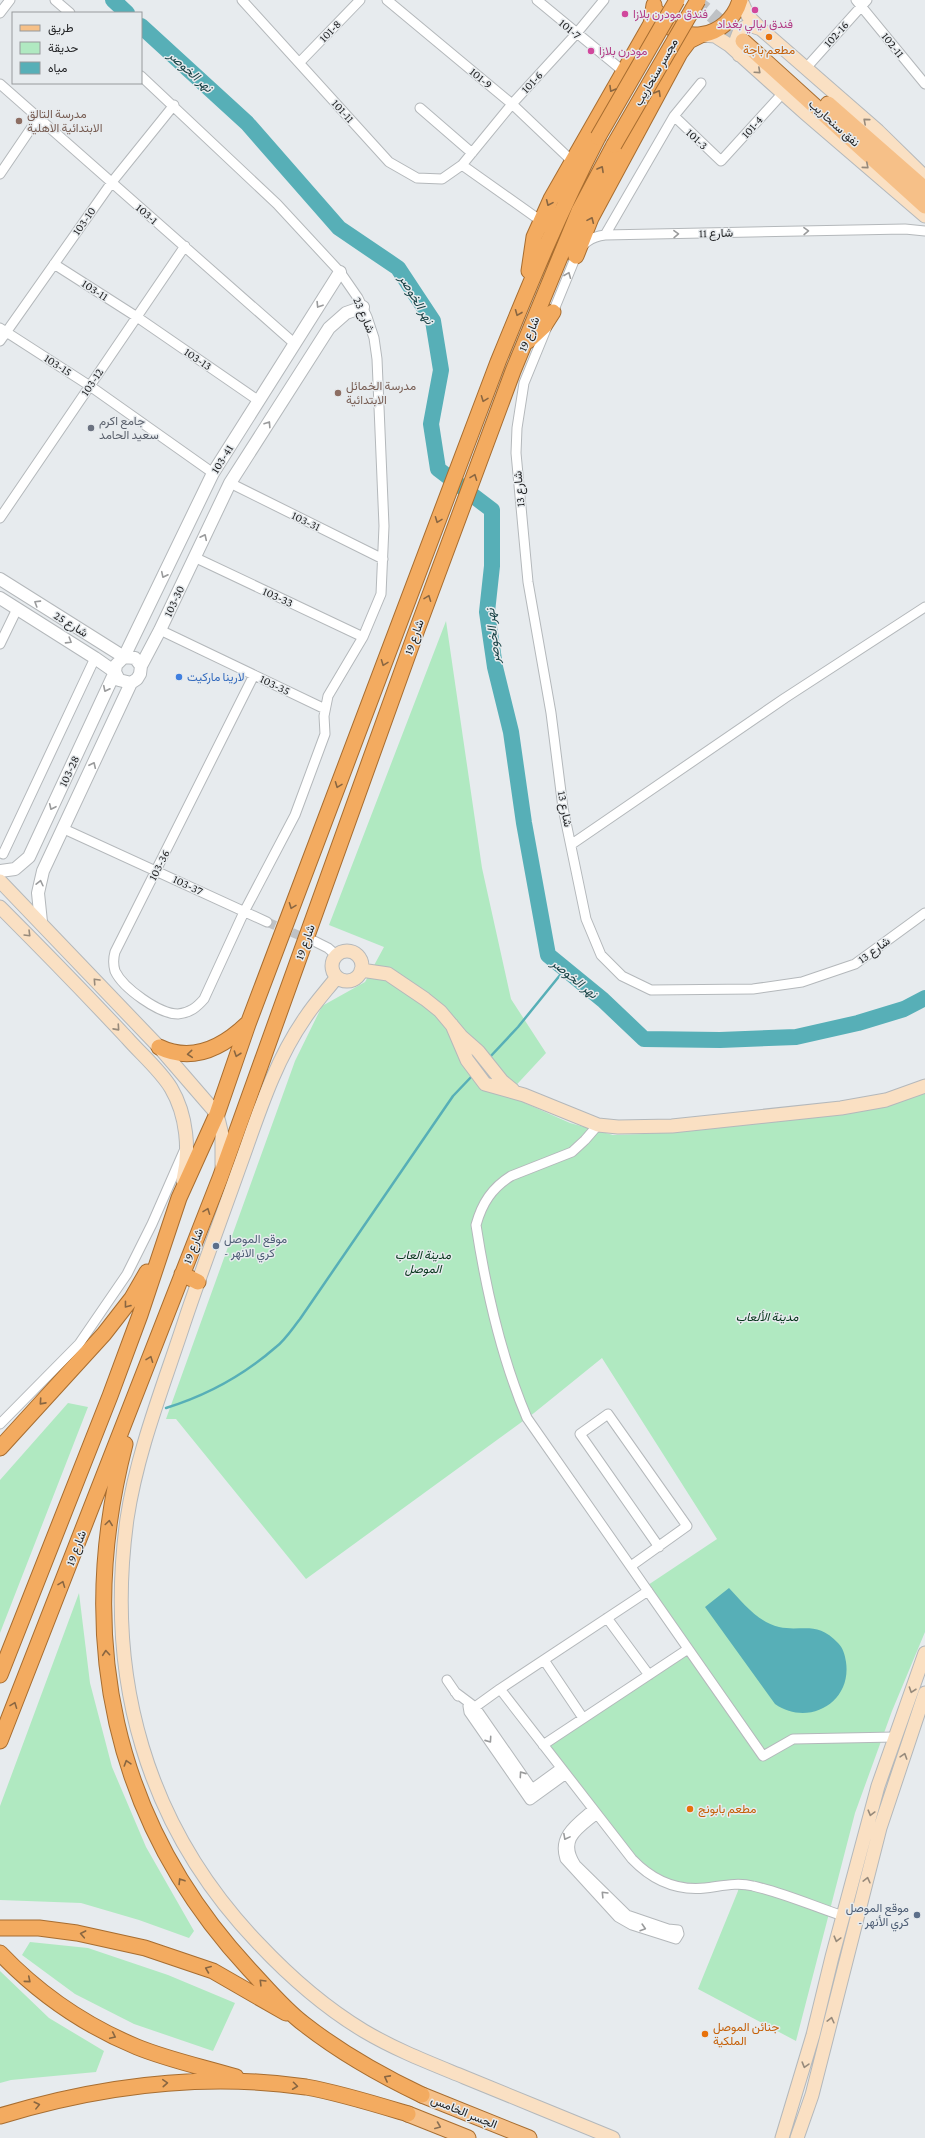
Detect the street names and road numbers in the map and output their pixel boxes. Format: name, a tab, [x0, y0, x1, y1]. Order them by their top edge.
street label: 101-7	[556, 16, 584, 42]
street label: 101-8	[316, 17, 344, 45]
street label: 102-16	[821, 18, 851, 50]
street label: 102-11	[879, 30, 907, 61]
street label: مجسر سنحاريب	[631, 36, 682, 109]
street label: 101-9	[467, 65, 495, 91]
street label: 101-6	[518, 68, 546, 96]
street label: 101-11	[329, 96, 357, 126]
street label: نفق سنحاريب	[805, 96, 862, 150]
street label: 101-4	[738, 113, 766, 141]
street label: 101-3	[683, 125, 711, 153]
street label: 103-1	[133, 201, 161, 227]
street label: 103-10	[69, 204, 99, 238]
street label: شارع 11	[699, 226, 733, 242]
street label: 103-11	[79, 276, 111, 304]
street label: شارع 23	[348, 295, 378, 336]
street label: شارع 19	[515, 314, 544, 354]
street label: 103-13	[182, 345, 215, 373]
street label: 103-15	[42, 351, 74, 379]
street label: 103-12	[78, 365, 106, 398]
street label: 103-41	[208, 442, 236, 476]
street label: شارع 13	[510, 470, 530, 508]
street label: 103-31	[289, 508, 323, 534]
street label: 103-30	[161, 583, 187, 619]
street label: 103-33	[261, 584, 296, 610]
street label: شارع 25	[50, 608, 91, 642]
street label: شارع 19	[401, 617, 429, 657]
street label: 103-35	[258, 672, 292, 698]
street label: 103-28	[56, 753, 82, 789]
street label: شارع 13	[553, 790, 575, 828]
street label: 103-36	[145, 847, 173, 883]
street label: 103-37	[171, 872, 206, 898]
street label: شارع 19	[292, 922, 320, 962]
street label: شارع 13	[855, 934, 894, 968]
street label: شارع 19	[180, 1226, 208, 1266]
street label: شارع 19	[63, 1528, 91, 1568]
street label: الجسر الخامس	[428, 2092, 499, 2133]

